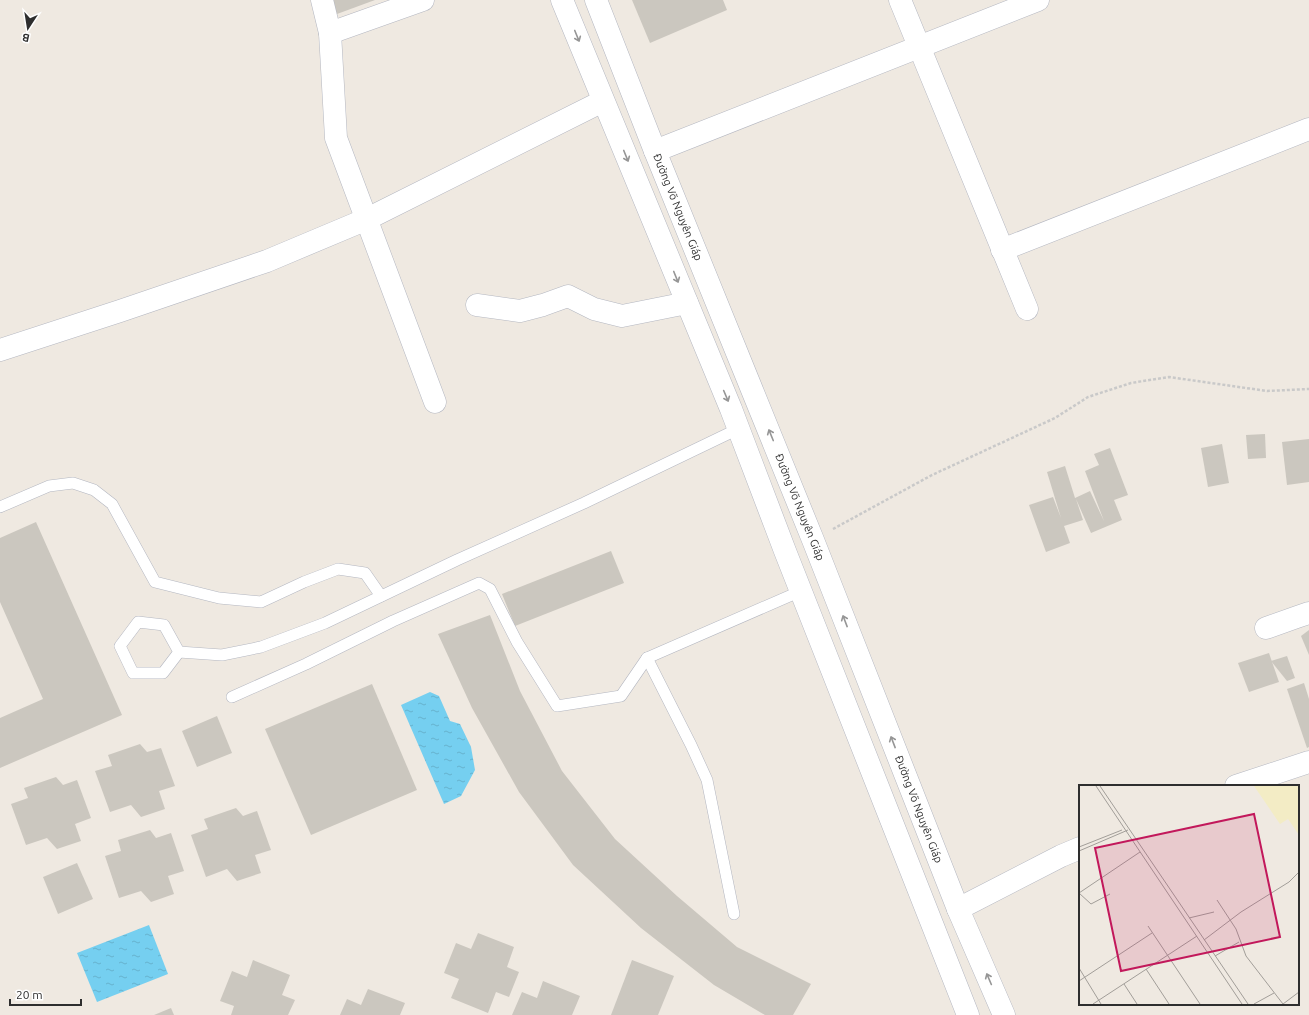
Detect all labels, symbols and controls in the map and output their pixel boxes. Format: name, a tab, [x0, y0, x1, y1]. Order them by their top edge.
north arrow	[8, 8, 48, 48]
one-way arrow	[573, 30, 581, 42]
text: B	[21, 31, 31, 44]
one-way arrow	[622, 150, 630, 162]
street label: Đường Võ Nguyên Giáp	[651, 152, 705, 262]
one-way arrow	[672, 270, 680, 282]
one-way arrow	[723, 390, 730, 402]
one-way arrow	[766, 430, 774, 442]
street label: Đường Võ Nguyên Giáp	[773, 452, 827, 562]
one-way arrow	[841, 615, 849, 627]
one-way arrow	[888, 736, 896, 748]
street label: Đường Võ Nguyên Giáp	[893, 754, 945, 864]
inset map	[1079, 785, 1299, 1005]
one-way arrow	[984, 974, 992, 986]
scale bar	[10, 981, 81, 1007]
text: 20 m	[16, 988, 43, 1001]

